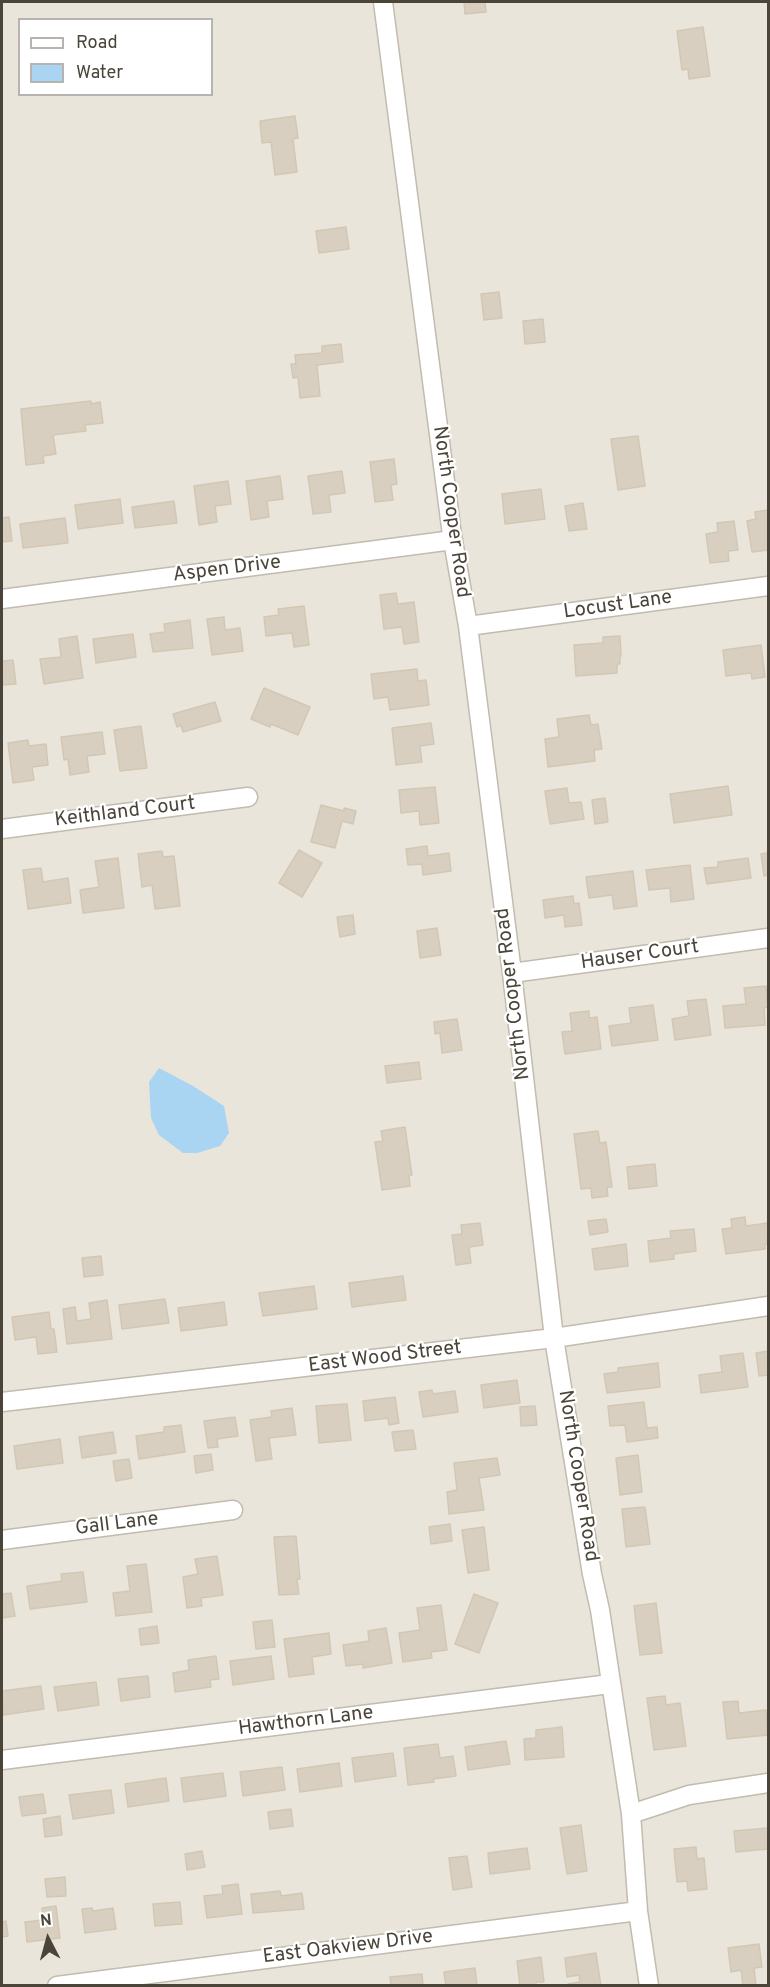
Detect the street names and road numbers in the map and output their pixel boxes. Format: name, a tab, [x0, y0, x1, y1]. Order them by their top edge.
street label: North Cooper Road	[426, 424, 474, 600]
street label: Aspen Drive	[172, 551, 282, 589]
street label: Locust Lane	[562, 587, 674, 625]
street label: Keithland Court	[53, 792, 197, 834]
street label: North Cooper Road	[492, 906, 536, 1082]
street label: Hauser Court	[579, 936, 701, 976]
street label: East Wood Street	[307, 1337, 463, 1379]
street label: North Cooper Road	[552, 1388, 602, 1564]
street label: Gall Lane	[74, 1508, 160, 1542]
street label: Hawthorn Lane	[237, 1702, 375, 1742]
street label: East Oakview Drive	[262, 1926, 434, 1970]

